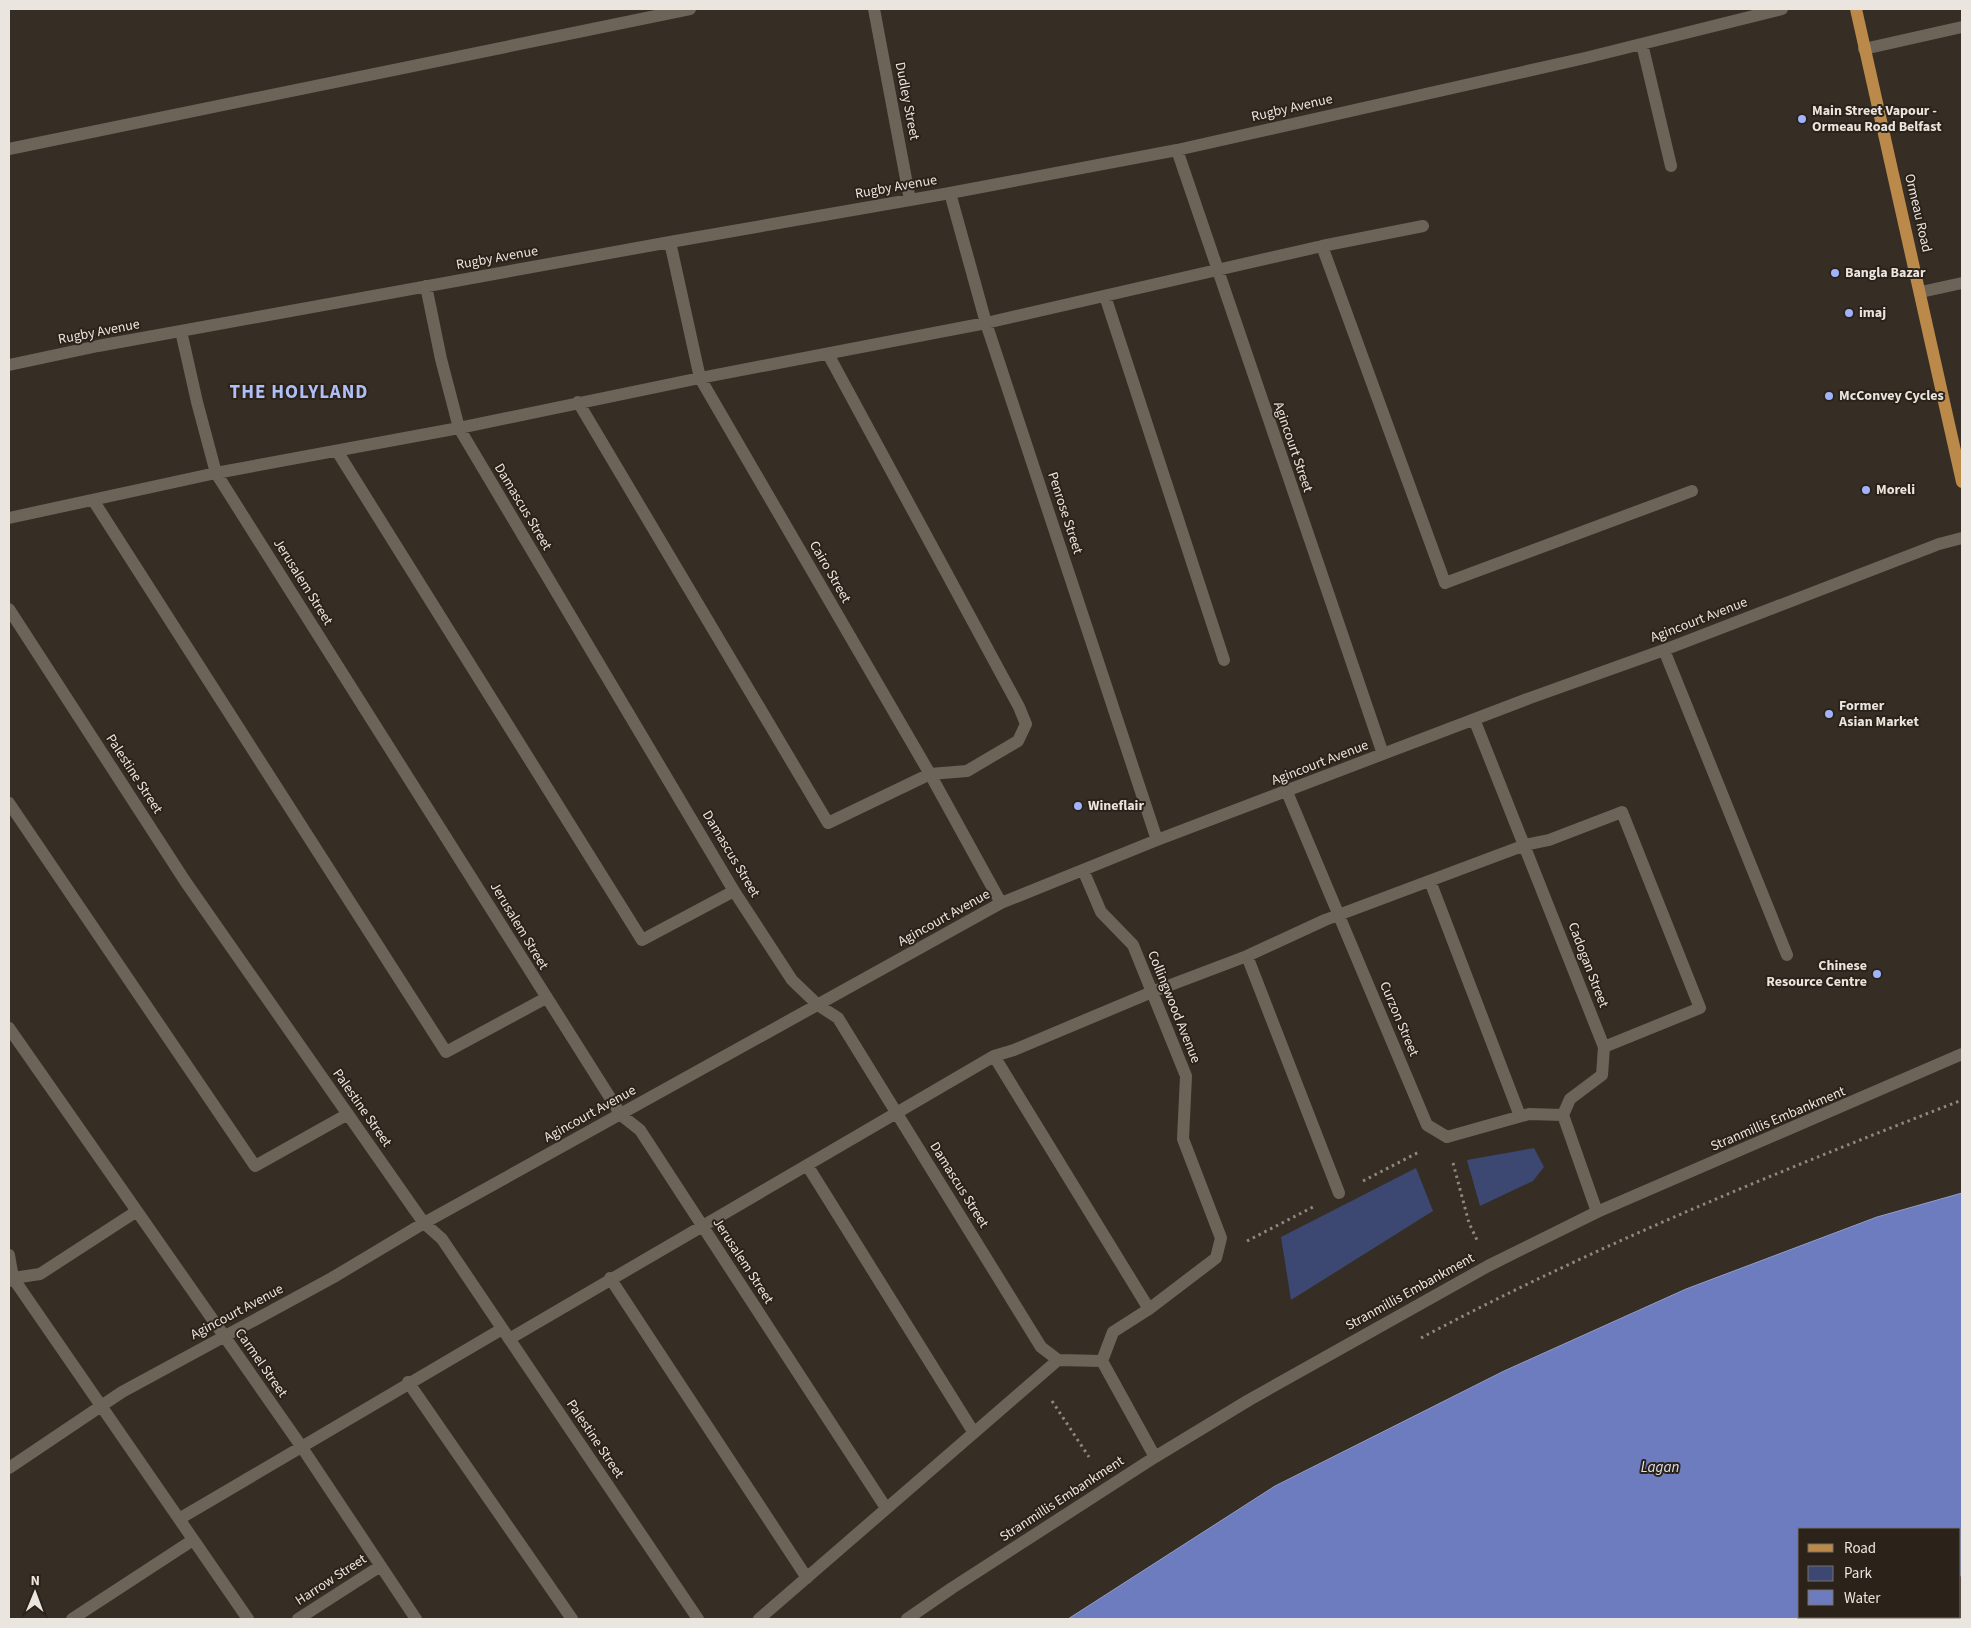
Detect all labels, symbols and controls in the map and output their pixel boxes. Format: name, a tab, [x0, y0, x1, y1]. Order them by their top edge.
street label: Dudley Street	[890, 60, 924, 142]
street label: Rugby Avenue	[1249, 89, 1335, 127]
place label: Main Street Vapour - Ormeau Road Belfast	[1812, 101, 1942, 137]
marker: Main Street Vapour - Ormeau Road Belfast	[1796, 113, 1808, 125]
street label: Rugby Avenue	[853, 170, 939, 204]
street label: Ormeau Road	[1899, 172, 1937, 254]
street label: Rugby Avenue	[454, 241, 540, 275]
place label: Bangla Bazar	[1845, 263, 1926, 283]
marker: Bangla Bazar	[1829, 267, 1841, 279]
place label: imaj	[1859, 303, 1886, 323]
marker: imaj	[1843, 307, 1855, 319]
street label: Rugby Avenue	[56, 314, 142, 350]
district label: THE HOLYLAND	[230, 379, 368, 406]
place label: McConvey Cycles	[1839, 386, 1944, 406]
marker: McConvey Cycles	[1823, 390, 1835, 402]
street label: Agincourt Street	[1268, 399, 1318, 495]
street label: Damascus Street	[489, 460, 557, 554]
street label: Penrose Street	[1042, 469, 1088, 557]
place label: Moreli	[1876, 480, 1915, 500]
marker: Moreli	[1860, 484, 1872, 496]
street label: Jerusalem Street	[268, 535, 338, 630]
street label: Cairo Street	[804, 537, 856, 607]
street label: Agincourt Avenue	[1648, 592, 1751, 648]
place label: Former Asian Market	[1838, 696, 1919, 732]
marker: Former Asian Market	[1823, 708, 1835, 720]
street label: Palestine Street	[101, 730, 167, 818]
street label: Agincourt Avenue	[1269, 735, 1372, 791]
place label: Wineflair	[1088, 796, 1144, 816]
marker: Wineflair	[1072, 800, 1084, 812]
street label: Damascus Street	[697, 807, 765, 901]
street label: Jerusalem Street	[485, 878, 553, 974]
street label: Agincourt Avenue	[894, 884, 994, 952]
street label: Cadogan Street	[1563, 919, 1614, 1011]
street label: Collingwood Avenue	[1142, 948, 1206, 1066]
place label: Chinese Resource Centre	[1766, 956, 1867, 992]
marker: Chinese Resource Centre	[1871, 968, 1883, 980]
street label: Curzon Street	[1374, 979, 1424, 1060]
street label: Palestine Street	[328, 1065, 396, 1151]
street label: Agincourt Avenue	[540, 1080, 640, 1148]
street label: Stranmillis Embankment	[1708, 1081, 1849, 1156]
street label: Damascus Street	[925, 1138, 994, 1232]
street label: Jerusalem Street	[708, 1214, 779, 1308]
street label: Stranmillis Embankment	[1342, 1248, 1478, 1336]
street label: Agincourt Avenue	[187, 1279, 287, 1345]
street label: Carmel Street	[230, 1325, 292, 1402]
street label: Palestine Street	[561, 1396, 629, 1483]
street label: Stranmillis Embankment	[996, 1451, 1128, 1547]
water label: Lagan	[1641, 1457, 1679, 1478]
legend	[1798, 1528, 1961, 1618]
text: Road	[1844, 1538, 1876, 1559]
street label: Harrow Street	[291, 1549, 371, 1611]
text: Park	[1844, 1563, 1873, 1584]
north arrow	[10, 1568, 60, 1618]
text: N	[30, 1571, 40, 1591]
text: Water	[1844, 1588, 1881, 1609]

